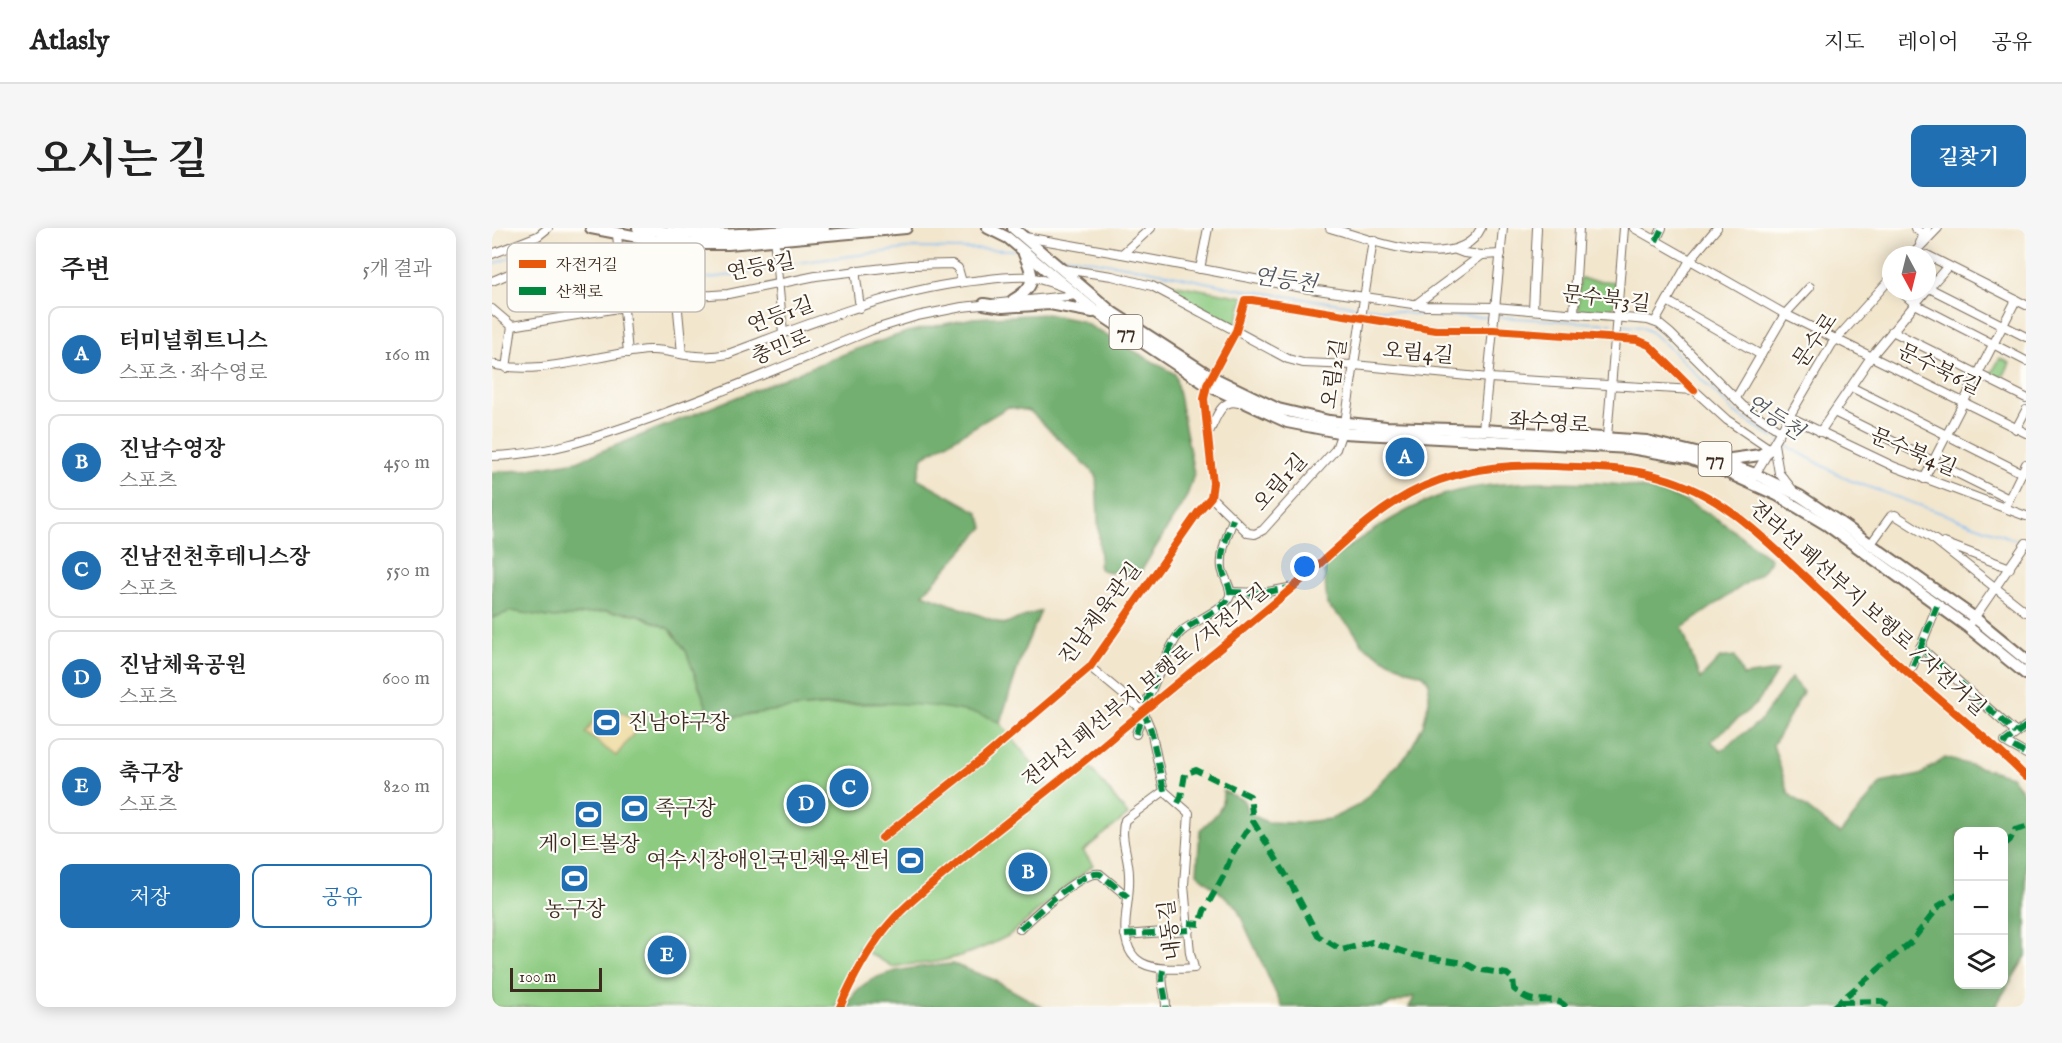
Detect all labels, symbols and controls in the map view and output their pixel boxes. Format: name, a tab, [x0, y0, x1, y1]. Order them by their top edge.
text: Atlasly	[30, 24, 109, 59]
text: 지도	[1824, 30, 1865, 57]
text: 레이어	[1898, 30, 1958, 57]
text: 공유	[1991, 30, 2032, 57]
button: 길찾기	[1911, 125, 2026, 187]
text: 오시는 길	[36, 135, 207, 188]
legend	[507, 243, 705, 312]
north arrow	[1882, 246, 1936, 300]
street label: 연등8길	[725, 248, 797, 288]
text: 주변	[60, 254, 110, 287]
text: 자전거길	[556, 256, 618, 276]
text: 5개 결과	[362, 257, 432, 282]
water label: 연등천	[1251, 263, 1320, 300]
street label: 문수북3길	[1560, 281, 1652, 319]
text: 산책로	[556, 283, 603, 303]
street label: 연등1길	[744, 292, 818, 340]
street label: 문수로	[1787, 308, 1845, 374]
road number: 77	[1110, 315, 1142, 349]
street label: 충민로	[748, 324, 814, 372]
text: 터미널휘트니스	[119, 328, 268, 356]
street label: 오림2길	[1316, 337, 1354, 411]
street label: 오림4길	[1381, 337, 1455, 371]
street label: 문수북6길	[1893, 338, 1985, 402]
text: A	[75, 342, 88, 367]
text: 160 m	[384, 342, 430, 367]
text: 스포츠 · 좌수영로	[119, 361, 267, 386]
water label: 연등천	[1740, 389, 1810, 448]
street label: 좌수영로	[1508, 408, 1590, 440]
street label: 문수북4길	[1866, 423, 1960, 483]
pin: A	[1386, 434, 1424, 480]
text: 진남수영장	[119, 436, 225, 464]
road number: 77	[1698, 442, 1732, 476]
street label: 오림1길	[1248, 448, 1314, 518]
text: B	[75, 450, 88, 475]
text: 450 m	[383, 450, 430, 475]
text: 스포츠	[119, 469, 177, 494]
street label: 전라선 폐선부지 보행로 / 자전거길	[1743, 495, 1991, 723]
text: 진남전천후테니스장	[119, 544, 310, 572]
your location	[1290, 552, 1319, 581]
street label: 진남체육관길	[1054, 557, 1148, 671]
text: C	[74, 558, 89, 583]
text: 550 m	[386, 558, 430, 583]
text: 스포츠	[119, 577, 177, 602]
street label: 전라선 폐선부지 보행로 / 자전거길	[1017, 578, 1275, 794]
text: 진남체육공원	[119, 652, 247, 680]
text: D	[73, 666, 90, 691]
text: 600 m	[382, 666, 430, 691]
text: 스포츠	[119, 685, 177, 710]
sports icon: 진남야구장	[591, 707, 623, 739]
place label: 진남야구장	[628, 710, 730, 737]
text: 축구장	[119, 760, 183, 788]
pin: C	[830, 766, 868, 810]
text: E	[75, 774, 88, 799]
text: 820 m	[383, 774, 430, 799]
pin: D	[786, 782, 826, 826]
text: 스포츠	[119, 793, 177, 818]
sports icon: 족구장	[618, 793, 650, 825]
place label: 족구장	[655, 796, 717, 823]
sports icon: 게이트볼장	[573, 798, 605, 830]
map controls	[1954, 827, 2008, 989]
button: +	[1954, 827, 2008, 881]
place label: 게이트볼장	[538, 832, 640, 859]
sports icon: 여수시장애인국민체육센터	[895, 845, 927, 877]
place label: 여수시장애인국민체육센터	[647, 848, 890, 875]
pin: B	[1008, 850, 1048, 894]
sports icon: 농구장	[559, 863, 591, 895]
button: 저장	[60, 864, 240, 928]
button: 공유	[252, 864, 432, 928]
button: −	[1954, 881, 2008, 935]
place label: 농구장	[545, 897, 606, 924]
street label: 내동길	[1154, 898, 1188, 962]
pin: E	[648, 932, 687, 978]
button: layers	[1954, 935, 2008, 989]
scale bar	[510, 965, 602, 992]
text: 100 m	[519, 968, 556, 988]

